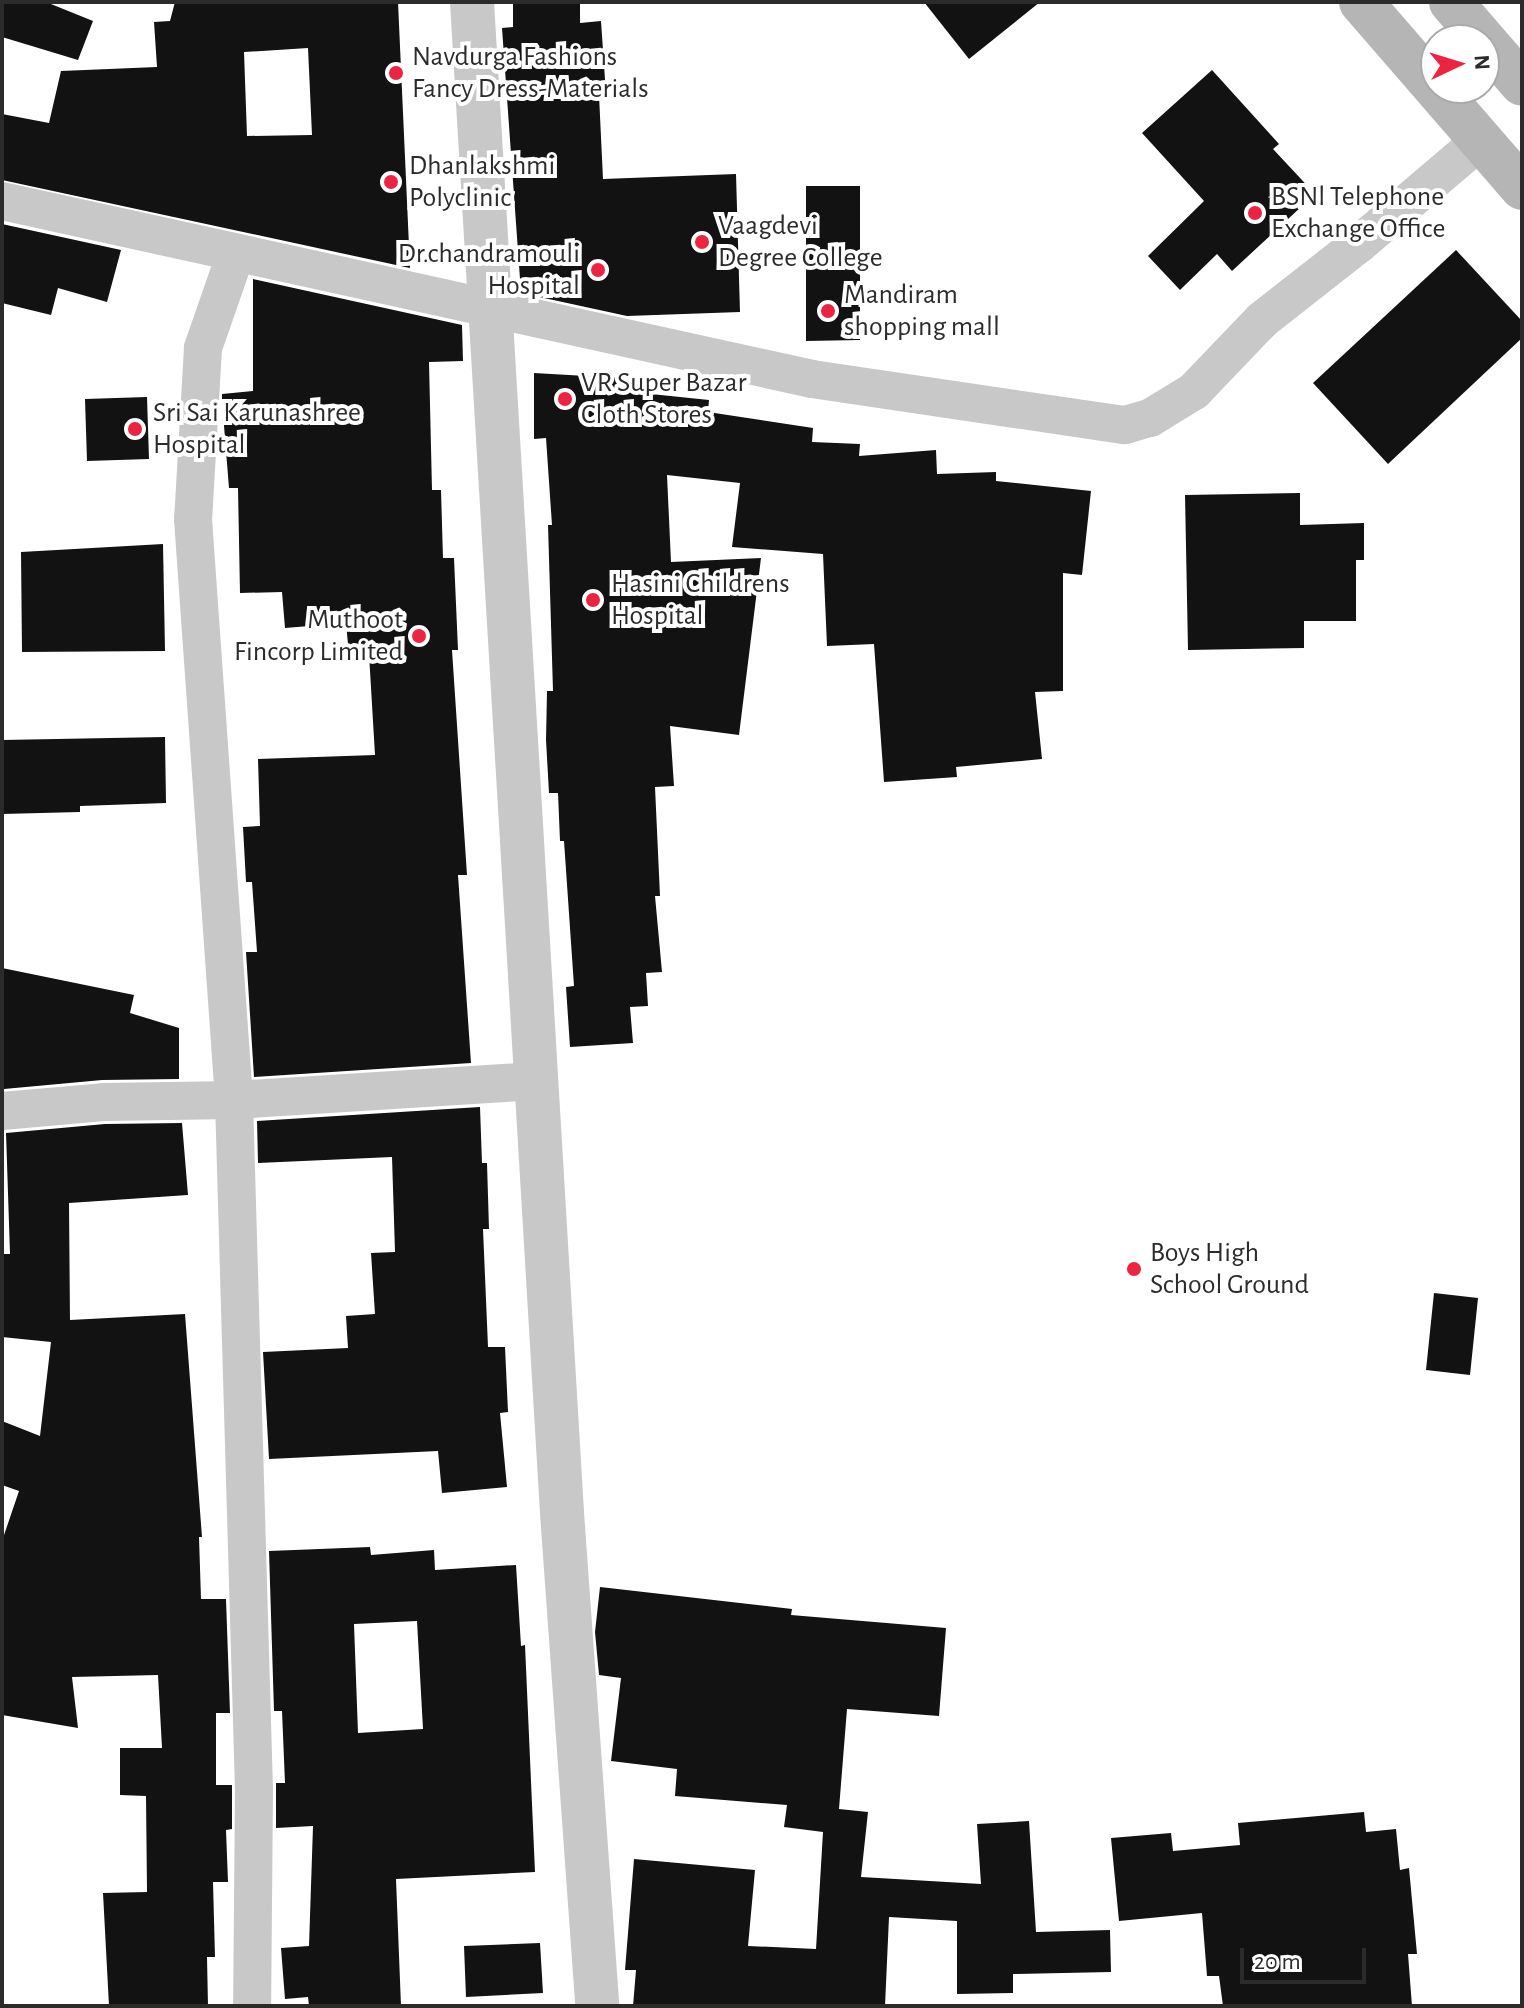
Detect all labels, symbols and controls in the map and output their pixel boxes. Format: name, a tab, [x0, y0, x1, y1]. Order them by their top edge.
north arrow	[1420, 24, 1500, 104]
place label: Navdurga Fashions Fancy Dress-Materials	[412, 40, 649, 106]
text: N	[1470, 54, 1493, 71]
marker: Navdurga Fashions Fancy Dress-Materials	[387, 64, 405, 82]
place label: Dhanlakshmi Polyclinic	[409, 149, 555, 215]
marker: Dhanlakshmi Polyclinic	[380, 171, 402, 193]
place label: BSNl Telephone Exchange Office	[1271, 180, 1445, 246]
marker: BSNl Telephone Exchange Office	[1246, 204, 1264, 222]
place label: Vaagdevi Degree College	[718, 209, 883, 275]
marker: Vaagdevi Degree College	[693, 233, 711, 251]
place label: Dr.chandramouli Hospital	[398, 237, 580, 303]
marker: Dr.chandramouli Hospital	[587, 259, 609, 281]
place label: Mandiram shopping mall	[844, 278, 1000, 344]
marker: Mandiram shopping mall	[819, 302, 837, 320]
place label: VR Super Bazar Cloth Stores	[581, 366, 746, 432]
marker: VR Super Bazar Cloth Stores	[556, 390, 574, 408]
place label: Sri Sai Karunashree Hospital	[153, 396, 361, 462]
marker: Sri Sai Karunashree Hospital	[124, 418, 146, 440]
place label: Hasini Childrens Hospital	[611, 567, 790, 633]
marker: Hasini Childrens Hospital	[582, 589, 604, 611]
place label: Muthoot Fincorp Limited	[234, 603, 403, 669]
marker: Muthoot Fincorp Limited	[410, 627, 428, 645]
place label: Boys High School Ground	[1150, 1236, 1309, 1302]
marker: Boys High School Ground	[1125, 1260, 1143, 1278]
scale bar	[1244, 1932, 1370, 1982]
text: 20 m	[1254, 1950, 1301, 1974]

